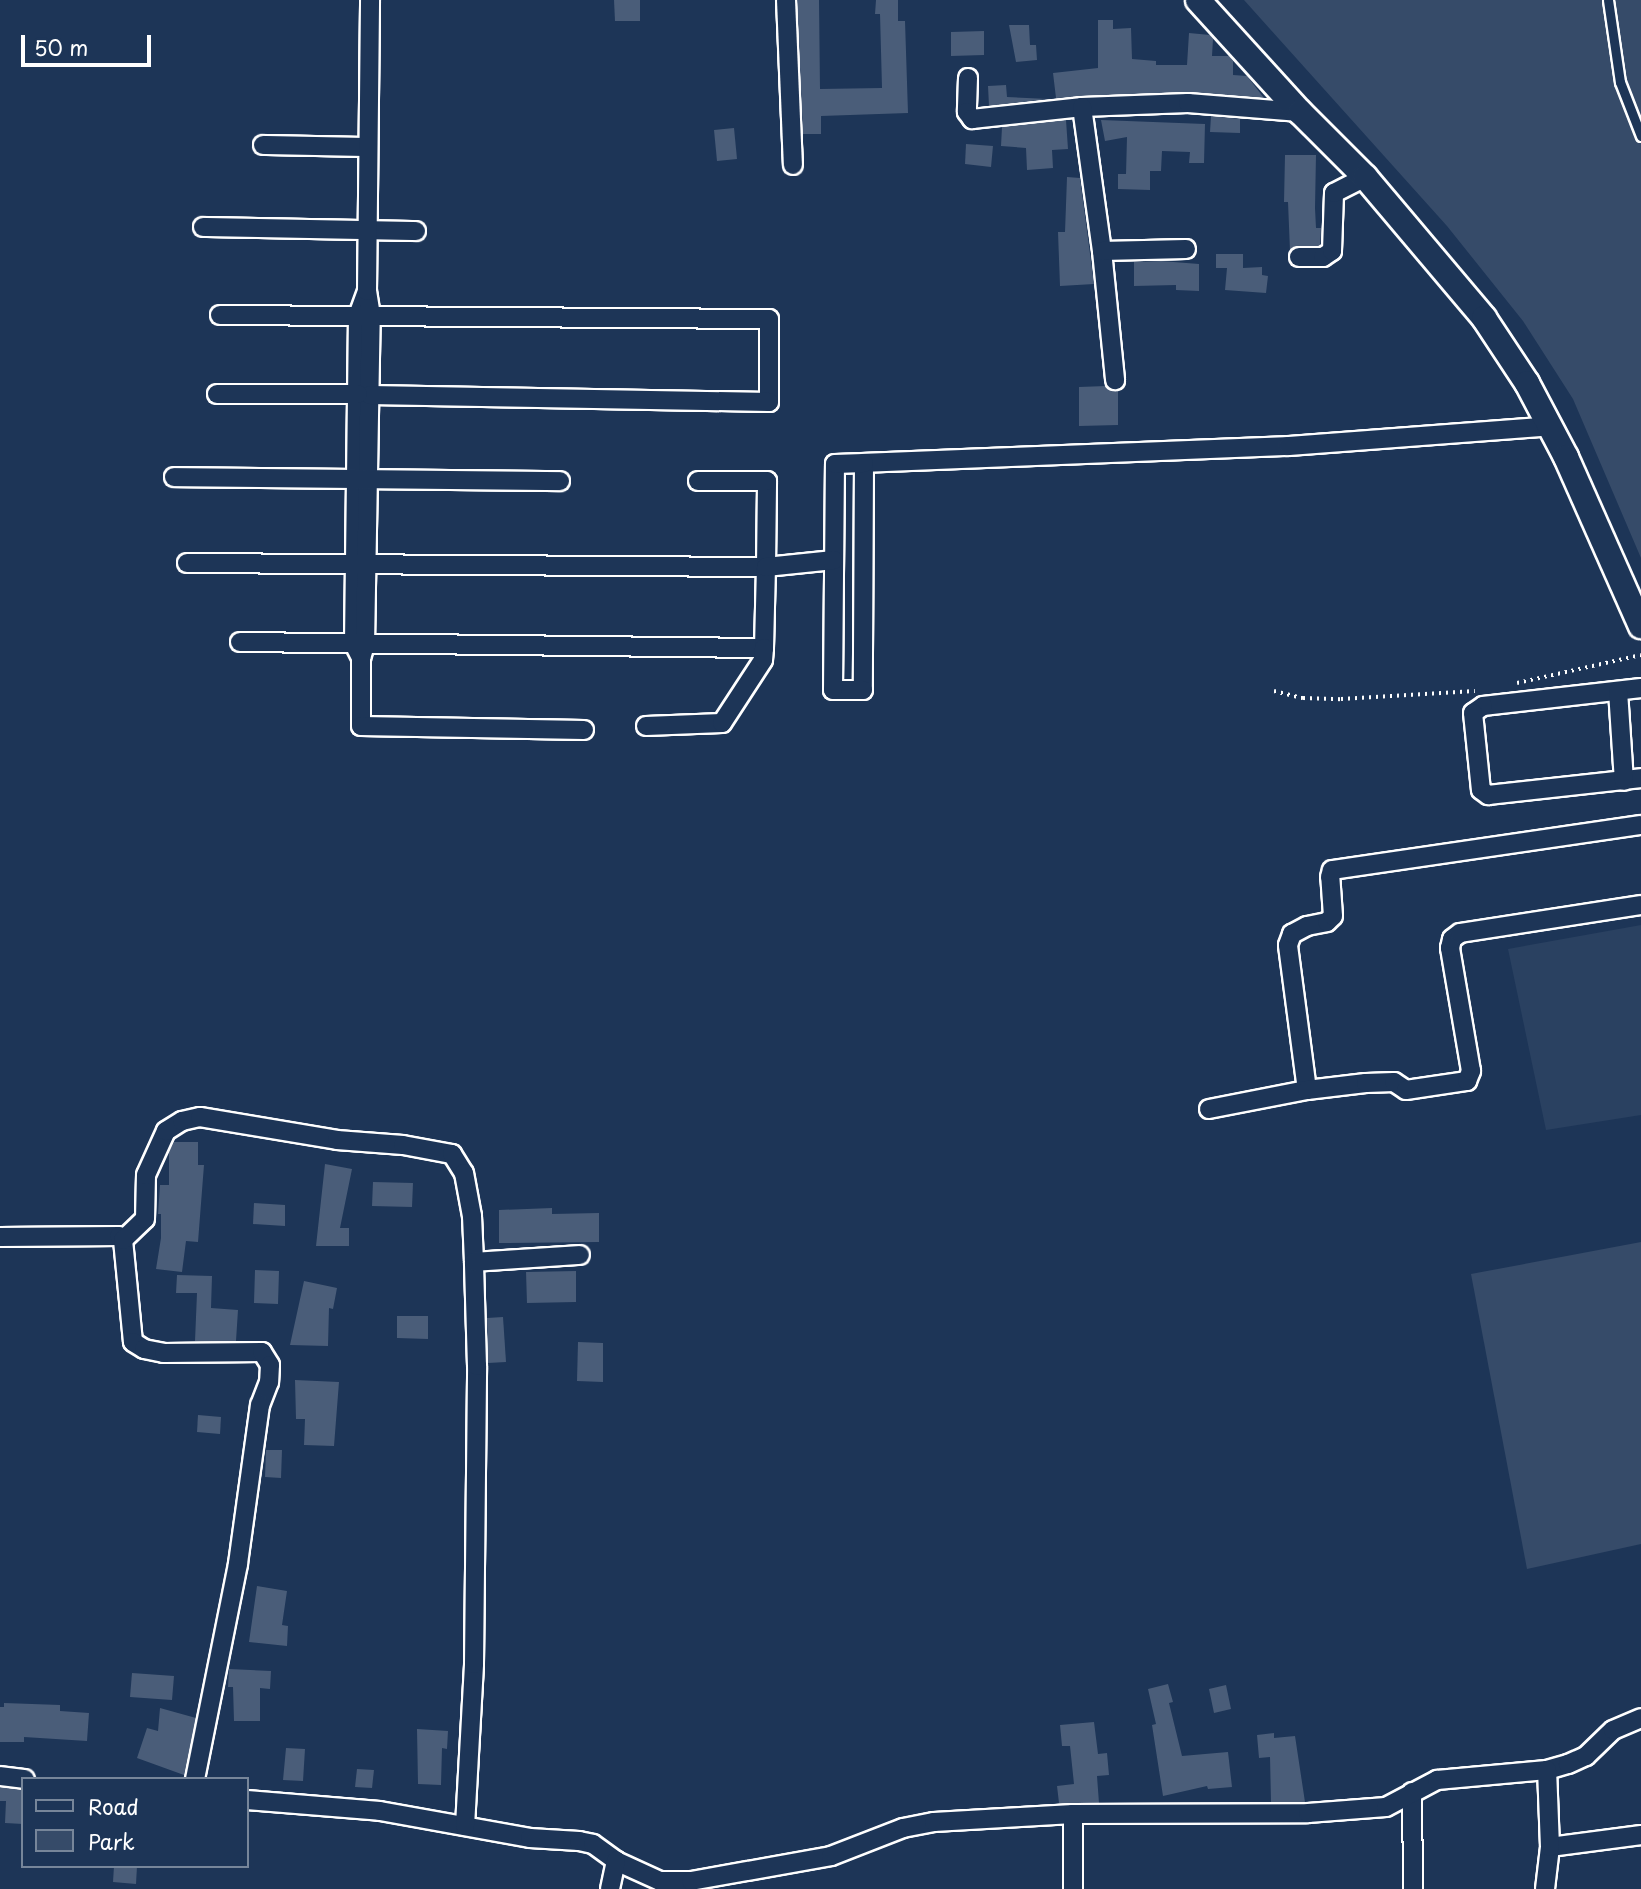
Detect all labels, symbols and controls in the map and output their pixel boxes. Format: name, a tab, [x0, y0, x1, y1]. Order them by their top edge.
scale bar	[24, 21, 154, 65]
text: 50 m	[34, 31, 88, 63]
legend	[21, 1777, 248, 1868]
text: Road	[88, 1790, 139, 1822]
text: Park	[88, 1825, 135, 1857]

